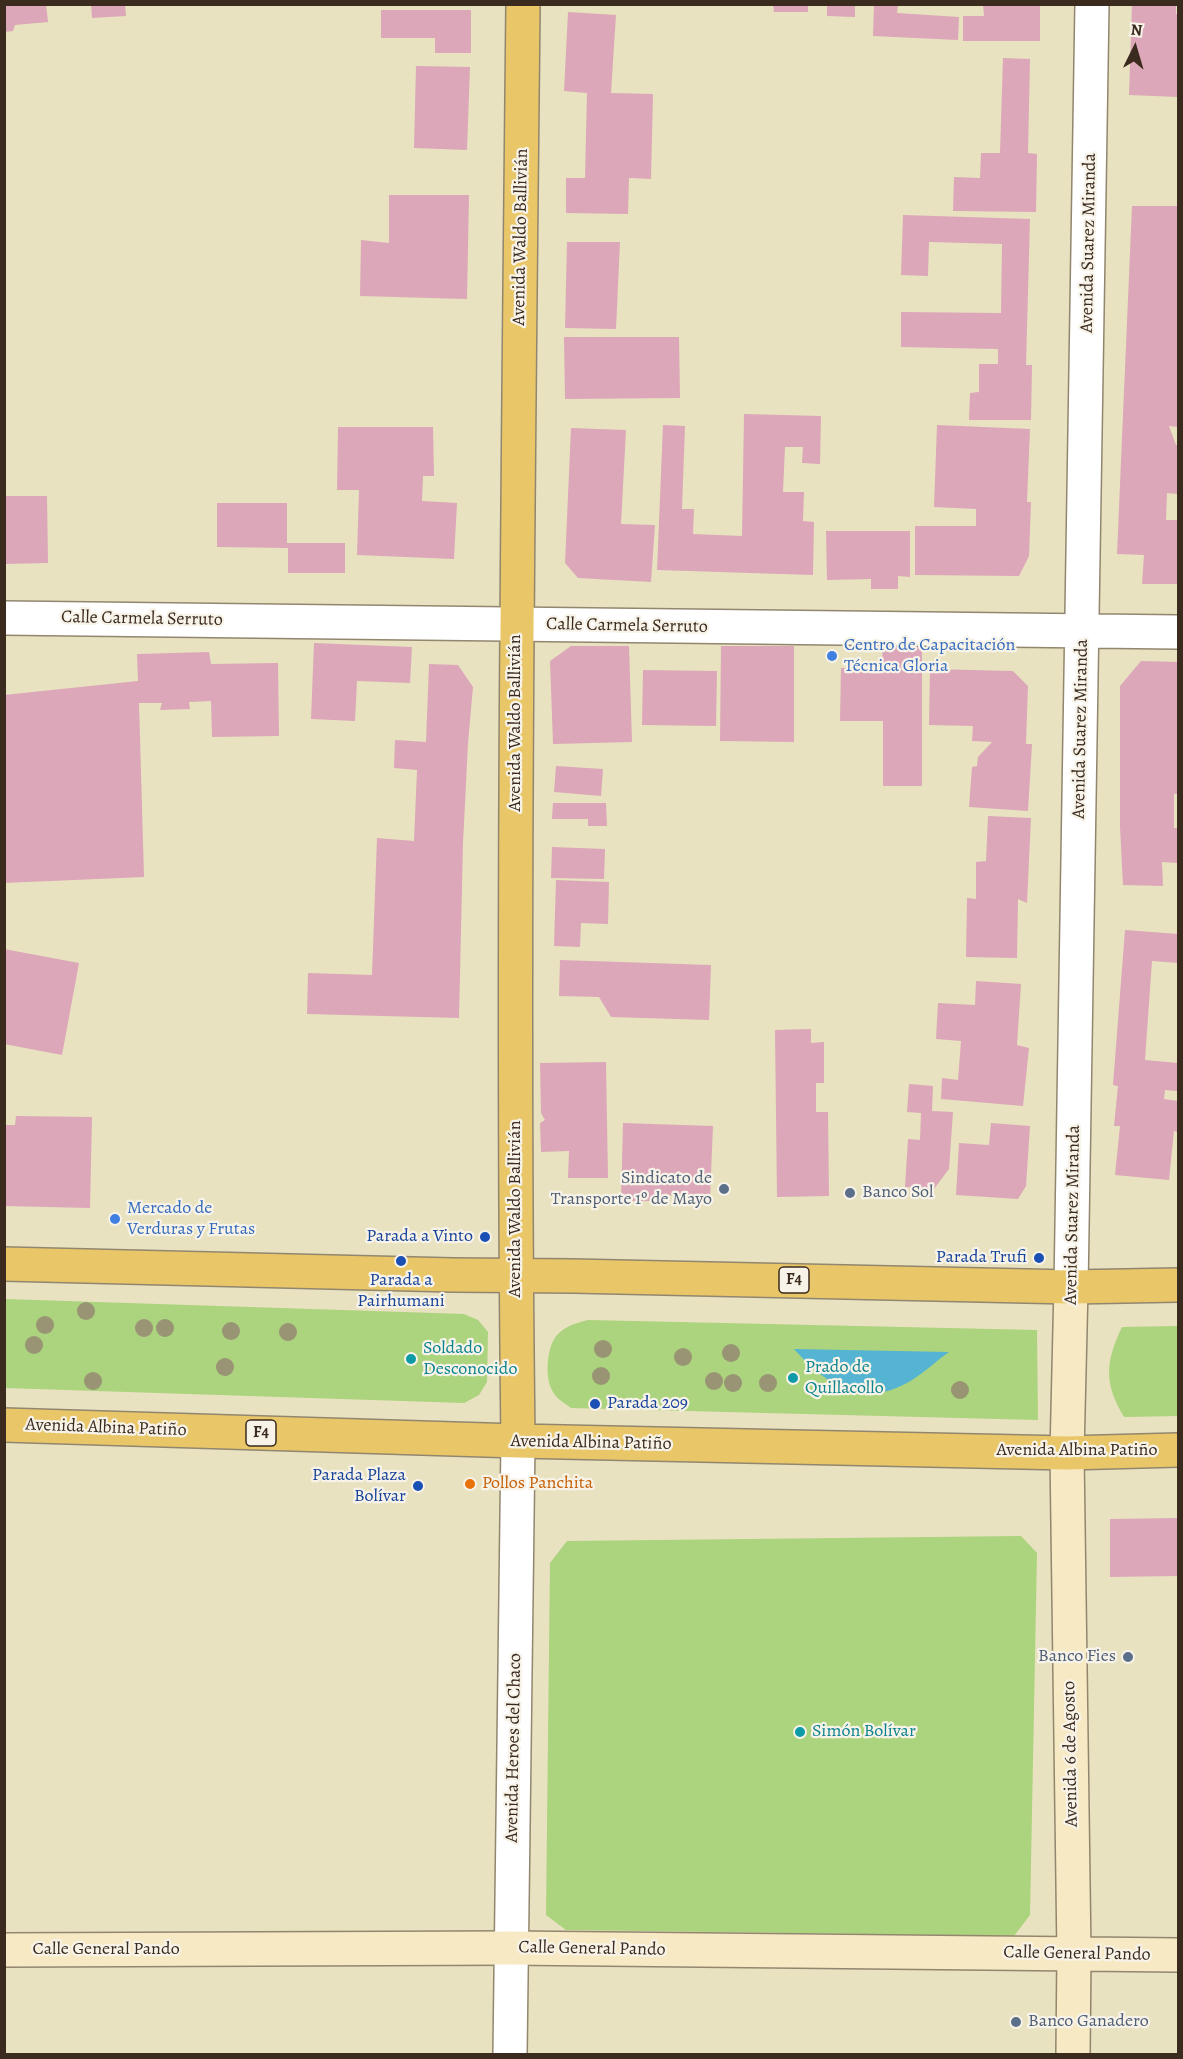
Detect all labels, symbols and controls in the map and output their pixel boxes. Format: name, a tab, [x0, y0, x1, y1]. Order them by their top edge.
north arrow	[1105, 18, 1165, 78]
text: N	[1130, 19, 1143, 42]
street label: Avenida Waldo Ballivián	[509, 148, 533, 326]
street label: Avenida Suarez Miranda	[1077, 153, 1101, 333]
street label: Calle Carmela Serruto	[61, 607, 223, 631]
street label: Calle Carmela Serruto	[546, 614, 708, 638]
street label: Avenida Waldo Ballivián	[505, 634, 527, 812]
place label: Centro de Capacitación Técnica Gloria	[844, 635, 1015, 678]
street label: Avenida Suarez Miranda	[1069, 639, 1093, 819]
marker: Centro de Capacitación Técnica Gloria	[825, 649, 839, 663]
street label: Avenida Waldo Ballivián	[505, 1120, 527, 1298]
street label: Avenida Suarez Miranda	[1061, 1125, 1085, 1305]
place label: Sindicato de Transporte 1º de Mayo	[551, 1168, 712, 1210]
marker: Sindicato de Transporte 1º de Mayo	[717, 1182, 731, 1196]
place label: Banco Sol	[862, 1182, 933, 1204]
marker: Banco Sol	[843, 1186, 857, 1200]
place label: Mercado de Verduras y Frutas	[127, 1198, 255, 1240]
marker: Mercado de Verduras y Frutas	[108, 1212, 122, 1226]
place label: Parada a Vinto	[366, 1226, 473, 1248]
marker: Parada a Vinto	[478, 1230, 492, 1244]
place label: Parada Trufi	[936, 1247, 1027, 1269]
marker: Parada Trufi	[1032, 1251, 1046, 1265]
marker: Parada a Pairhumani	[394, 1254, 408, 1268]
road number: F4	[779, 1267, 809, 1293]
place label: Parada a Pairhumani	[357, 1270, 445, 1312]
place label: Soldado Desconocido	[423, 1338, 517, 1380]
marker: Soldado Desconocido	[404, 1352, 418, 1366]
place label: Prado de Quillacollo	[805, 1357, 884, 1400]
marker: Prado de Quillacollo	[786, 1371, 800, 1385]
place label: Parada 209	[607, 1393, 688, 1415]
marker: Parada 209	[588, 1397, 602, 1411]
street label: Avenida Albina Patiño	[25, 1414, 187, 1442]
road number: F4	[246, 1420, 276, 1446]
street label: Avenida Albina Patiño	[510, 1431, 672, 1455]
street label: Avenida Albina Patiño	[996, 1440, 1158, 1462]
place label: Parada Plaza Bolívar	[312, 1465, 406, 1508]
place label: Pollos Panchita	[482, 1473, 593, 1495]
marker: Pollos Panchita	[463, 1477, 477, 1491]
marker: Parada Plaza Bolívar	[411, 1479, 425, 1493]
place label: Banco Fies	[1038, 1646, 1116, 1668]
marker: Banco Fies	[1121, 1650, 1135, 1664]
street label: Avenida Heroes del Chaco	[502, 1653, 526, 1843]
street label: Avenida 6 de Agosto	[1059, 1681, 1083, 1827]
place label: Simón Bolívar	[812, 1721, 916, 1743]
marker: Simón Bolívar	[793, 1725, 807, 1739]
street label: Calle General Pando	[518, 1937, 666, 1961]
street label: Calle General Pando	[32, 1939, 180, 1961]
street label: Calle General Pando	[1003, 1942, 1151, 1966]
place label: Banco Ganadero	[1028, 2011, 1149, 2033]
marker: Banco Ganadero	[1009, 2015, 1023, 2029]

